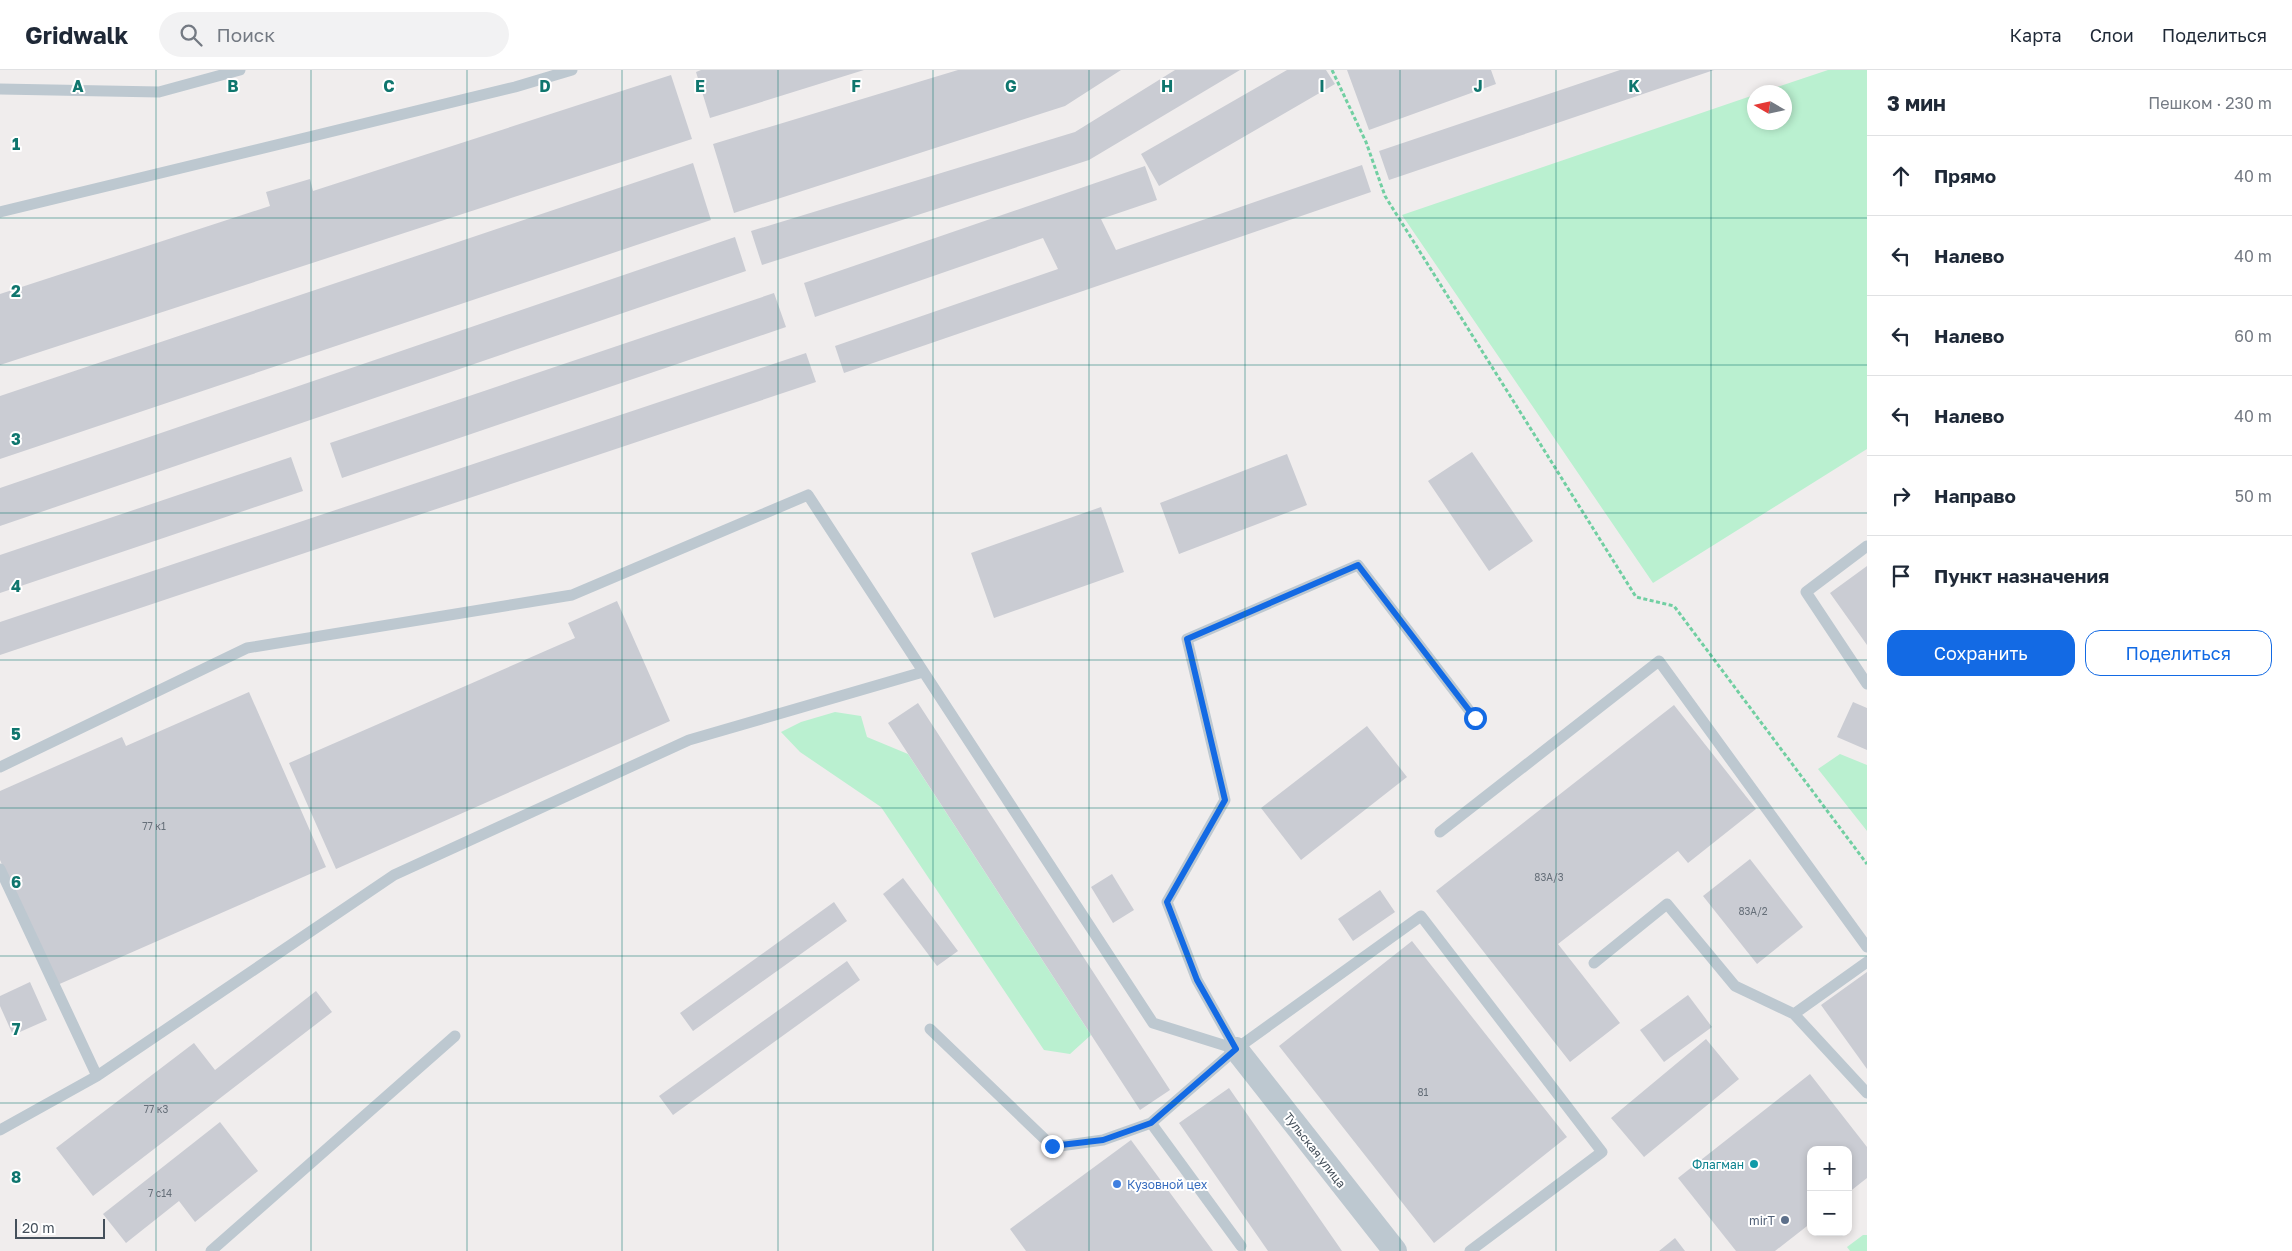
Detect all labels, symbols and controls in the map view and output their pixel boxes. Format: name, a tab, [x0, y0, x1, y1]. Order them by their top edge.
search box	[159, 12, 509, 57]
text: Gridwalk	[25, 20, 129, 49]
icon: search	[177, 21, 205, 49]
text: Поиск	[217, 23, 275, 46]
text: Карта	[2010, 24, 2062, 46]
text: Слои	[2090, 24, 2134, 46]
text: Поделиться	[2162, 24, 2267, 46]
text: A	[72, 76, 84, 96]
text: B	[227, 76, 239, 96]
text: C	[383, 76, 395, 96]
text: D	[539, 76, 551, 96]
text: E	[695, 76, 705, 96]
text: F	[851, 76, 861, 96]
text: G	[1005, 76, 1017, 96]
text: H	[1161, 76, 1173, 96]
text: I	[1319, 76, 1325, 96]
text: J	[1473, 76, 1483, 96]
text: K	[1628, 76, 1640, 96]
north arrow	[1747, 85, 1792, 130]
text: 3 мин	[1887, 90, 1946, 116]
text: Пешком · 230 m	[2148, 93, 2272, 113]
text: 1	[12, 134, 20, 154]
icon: ahead	[1887, 162, 1915, 190]
text: Прямо	[1934, 164, 1996, 187]
text: 40 m	[2234, 166, 2272, 186]
icon: left	[1887, 242, 1915, 270]
text: Налево	[1934, 244, 2004, 267]
text: 40 m	[2234, 246, 2272, 266]
text: 2	[11, 281, 21, 301]
icon: left	[1887, 322, 1915, 350]
text: Налево	[1934, 324, 2004, 347]
text: 60 m	[2234, 326, 2272, 346]
icon: left	[1887, 402, 1915, 430]
text: Налево	[1934, 404, 2004, 427]
text: 40 m	[2234, 406, 2272, 426]
text: 3	[11, 429, 21, 449]
icon: right	[1887, 482, 1915, 510]
text: Направо	[1934, 484, 2016, 507]
text: 50 m	[2235, 486, 2272, 506]
icon: arrive	[1887, 562, 1915, 590]
text: Пункт назначения	[1934, 564, 2109, 587]
text: 4	[11, 576, 21, 596]
button: Сохранить	[1887, 630, 2075, 676]
button: Поделиться	[2085, 630, 2272, 676]
route start	[1464, 707, 1487, 730]
text: 5	[11, 724, 21, 744]
house number: 77 к1	[142, 820, 166, 832]
house number: 83А/3	[1534, 871, 1564, 883]
text: 6	[11, 872, 21, 892]
house number: 83А/2	[1738, 905, 1768, 917]
text: 7	[12, 1019, 21, 1039]
house number: 81	[1418, 1086, 1429, 1098]
house number: 77 к3	[144, 1103, 168, 1115]
street label: Тульская улица	[1281, 1109, 1349, 1191]
route end	[1041, 1135, 1064, 1158]
map controls	[1807, 1146, 1852, 1236]
button: +	[1807, 1146, 1852, 1191]
place label: Флагман	[1692, 1157, 1744, 1172]
marker: Флагман	[1748, 1158, 1760, 1170]
text: 8	[11, 1167, 21, 1187]
place label: Кузовной цех	[1127, 1177, 1208, 1192]
marker: Кузовной цех	[1111, 1178, 1123, 1190]
house number: 7 с14	[148, 1187, 172, 1199]
button: −	[1807, 1191, 1852, 1236]
place label: mirT	[1749, 1213, 1776, 1228]
marker: mirT	[1779, 1214, 1791, 1226]
scale bar	[15, 1216, 105, 1239]
text: 20 m	[22, 1219, 55, 1236]

